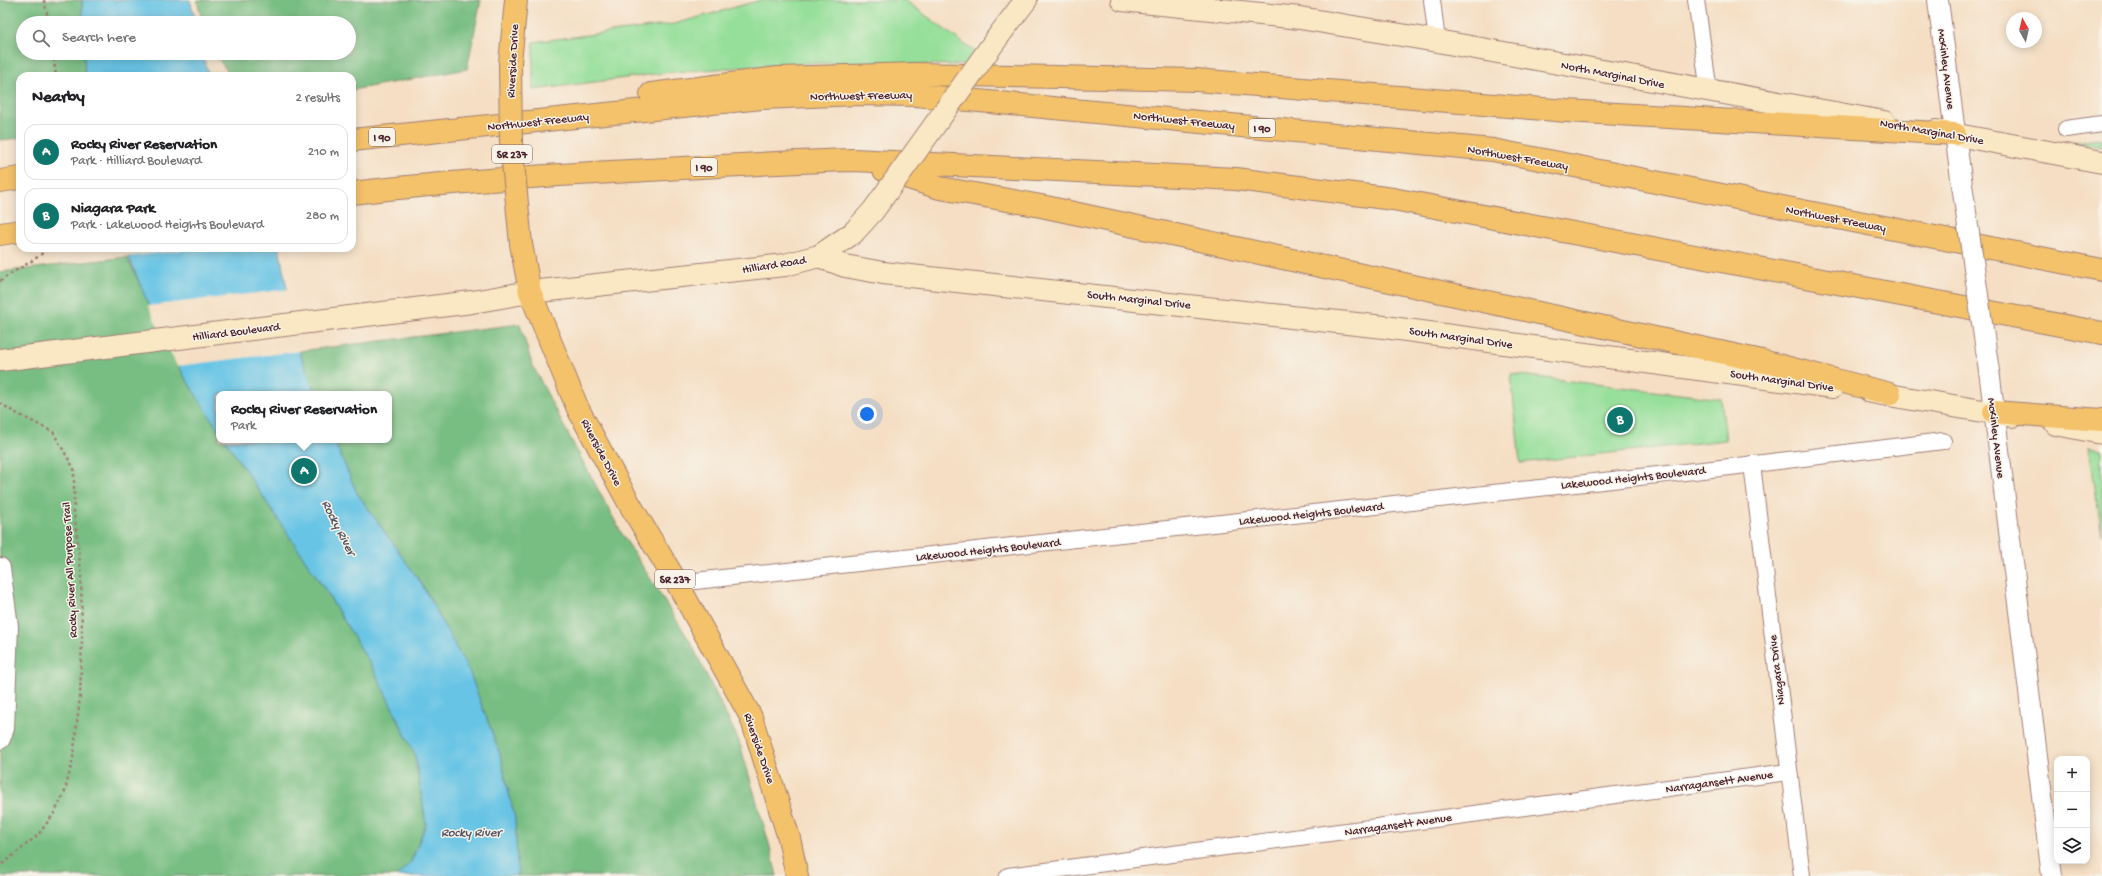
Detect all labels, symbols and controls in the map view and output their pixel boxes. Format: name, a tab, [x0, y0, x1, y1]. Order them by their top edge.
north arrow	[2006, 12, 2042, 48]
search box	[16, 16, 356, 60]
street label: Riverside Drive	[505, 23, 523, 98]
icon: search	[30, 27, 52, 49]
street label: McKinley Avenue	[1933, 28, 1957, 111]
text: Search here	[62, 29, 136, 47]
street label: North Marginal Drive	[1560, 59, 1666, 93]
text: Nearby	[32, 88, 85, 108]
street label: Northwest Freeway	[810, 89, 912, 105]
text: 2 results	[295, 91, 340, 106]
street label: Northwest Freeway	[1132, 110, 1235, 134]
street label: Northwest Freeway	[487, 111, 590, 135]
street label: North Marginal Drive	[1879, 117, 1985, 149]
road number: I 90	[1249, 119, 1275, 137]
road number: I 90	[369, 128, 395, 146]
text: Rocky River Reservation	[71, 136, 217, 154]
street label: Northwest Freeway	[1466, 143, 1569, 175]
text: A	[42, 145, 50, 160]
text: 210 m	[308, 145, 339, 160]
road number: SR 237	[492, 145, 532, 163]
text: Park · Hilliard Boulevard	[71, 154, 202, 169]
road number: I 90	[691, 158, 717, 176]
text: Niagara Park	[71, 200, 155, 218]
street label: Northwest Freeway	[1784, 203, 1887, 237]
text: B	[43, 209, 49, 224]
text: 280 m	[306, 209, 339, 224]
text: Park · Lakewood Heights Boulevard	[71, 218, 264, 233]
street label: Hilliard Road	[741, 254, 808, 278]
street label: South Marginal Drive	[1086, 289, 1192, 313]
street label: Hilliard Boulevard	[192, 321, 282, 345]
street label: South Marginal Drive	[1408, 325, 1514, 353]
street label: South Marginal Drive	[1729, 368, 1835, 396]
popup	[216, 391, 392, 443]
street label: McKinley Avenue	[1983, 397, 2007, 480]
text: Rocky River Reservation	[231, 401, 377, 419]
your location	[857, 404, 877, 424]
pin: B	[1607, 405, 1633, 435]
street label: Riverside Drive	[577, 417, 624, 490]
text: Park	[231, 419, 256, 434]
pin: A	[291, 456, 317, 486]
street label: Lakewood Heights Boulevard	[1560, 464, 1707, 494]
water label: Rocky River	[317, 498, 359, 560]
street label: Lakewood Heights Boulevard	[1238, 500, 1385, 530]
street label: Rocky River All Purpose Trail	[60, 501, 82, 638]
street label: Lakewood Heights Boulevard	[915, 536, 1062, 566]
road number: SR 237	[655, 570, 695, 588]
street label: Niagara Drive	[1767, 633, 1789, 706]
street label: Riverside Drive	[739, 711, 777, 787]
map controls	[2054, 756, 2090, 864]
button: +	[2054, 756, 2090, 792]
street label: Narragansett Avenue	[1665, 768, 1775, 797]
button: −	[2054, 792, 2090, 828]
street label: Narragansett Avenue	[1344, 811, 1454, 840]
water label: Rocky River	[441, 826, 503, 841]
button: layers	[2054, 828, 2090, 864]

